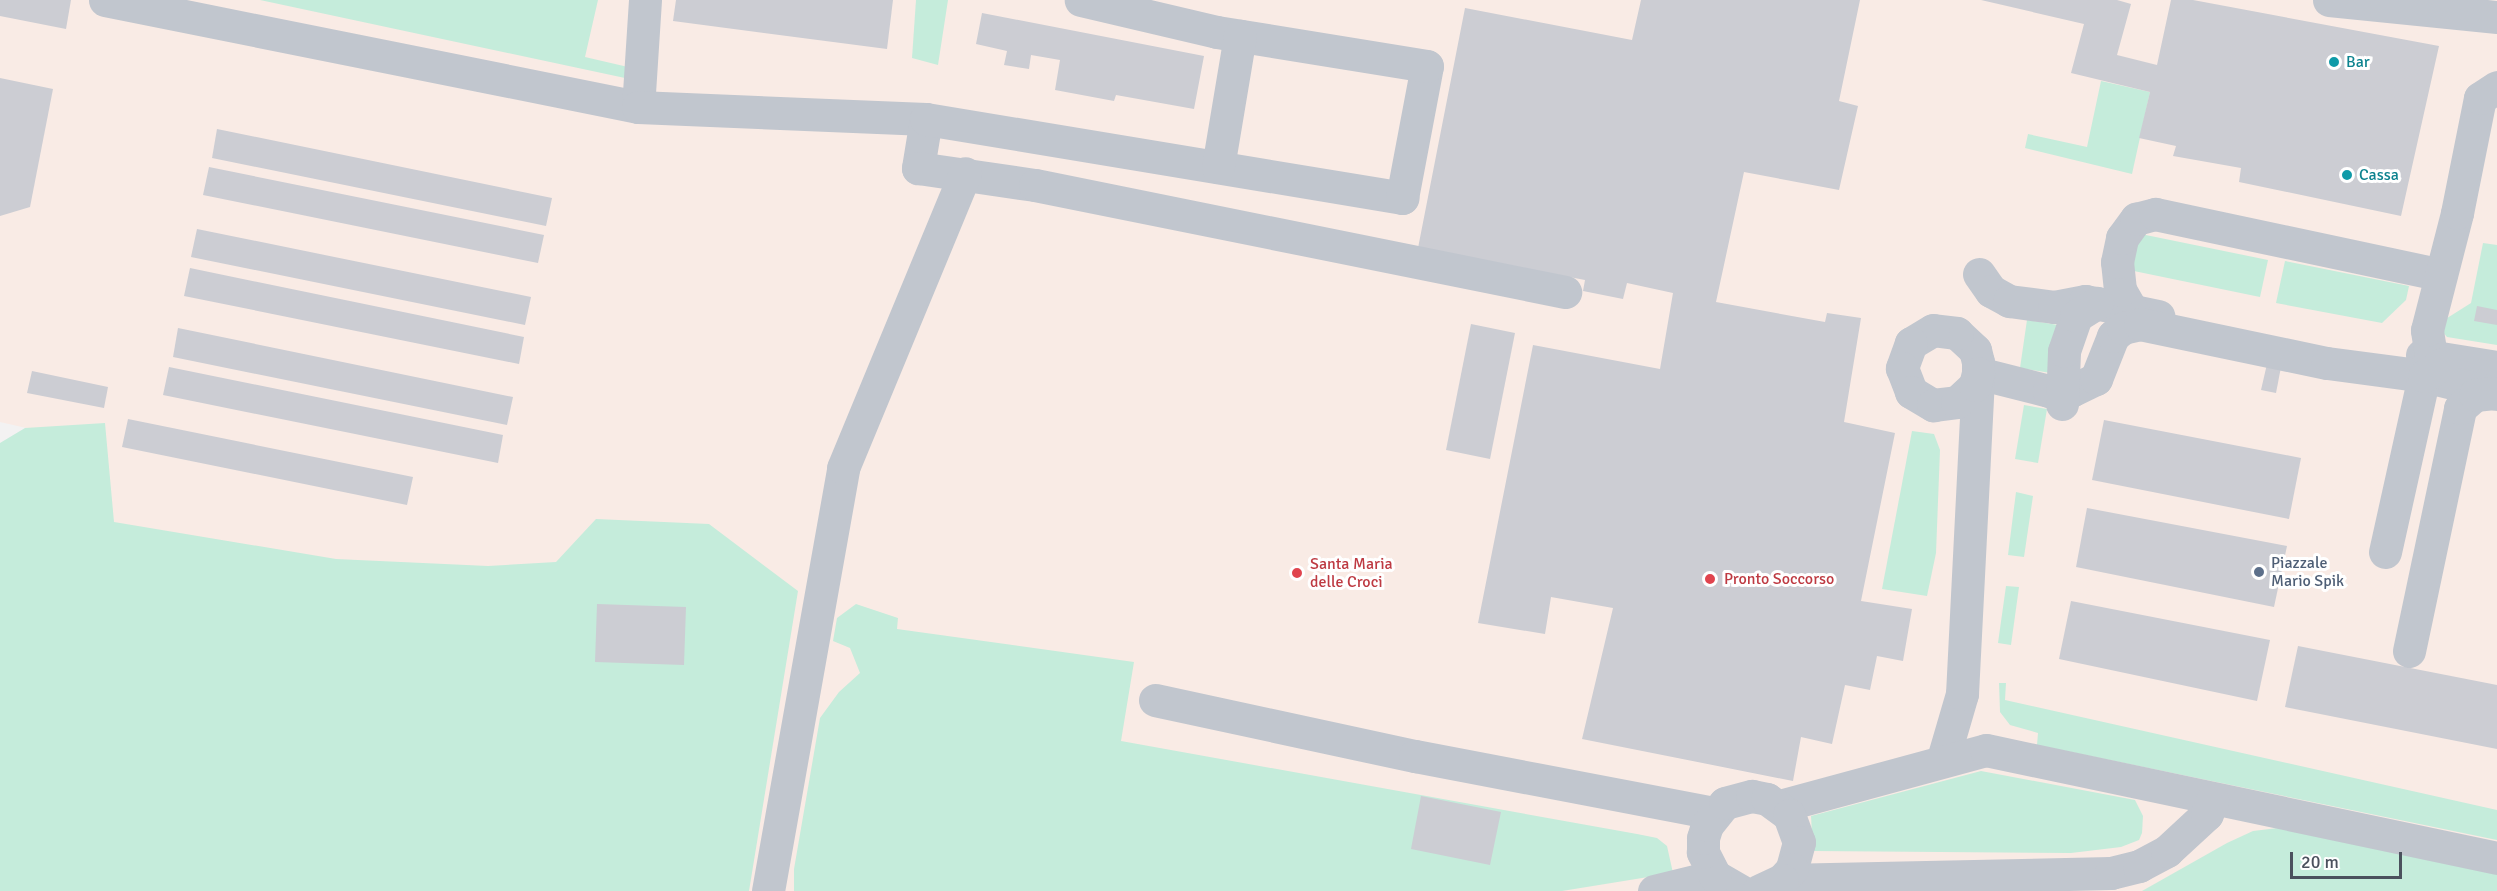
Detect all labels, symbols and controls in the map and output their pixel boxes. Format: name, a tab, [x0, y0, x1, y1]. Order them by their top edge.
place label: Bar	[2346, 52, 2370, 72]
marker: Bar	[2327, 55, 2341, 69]
place label: Cassa	[2359, 165, 2399, 185]
marker: Cassa	[2340, 168, 2354, 182]
place label: Piazzale Mario Spik	[2271, 553, 2344, 591]
place label: Santa Maria delle Croci	[1310, 554, 1393, 592]
marker: Santa Maria delle Croci	[1288, 564, 1306, 582]
marker: Piazzale Mario Spik	[2252, 565, 2266, 579]
place label: Pronto Soccorso	[1724, 569, 1834, 589]
marker: Pronto Soccorso	[1701, 570, 1719, 588]
scale bar	[2293, 840, 2406, 878]
text: 20 m	[2301, 851, 2339, 873]

